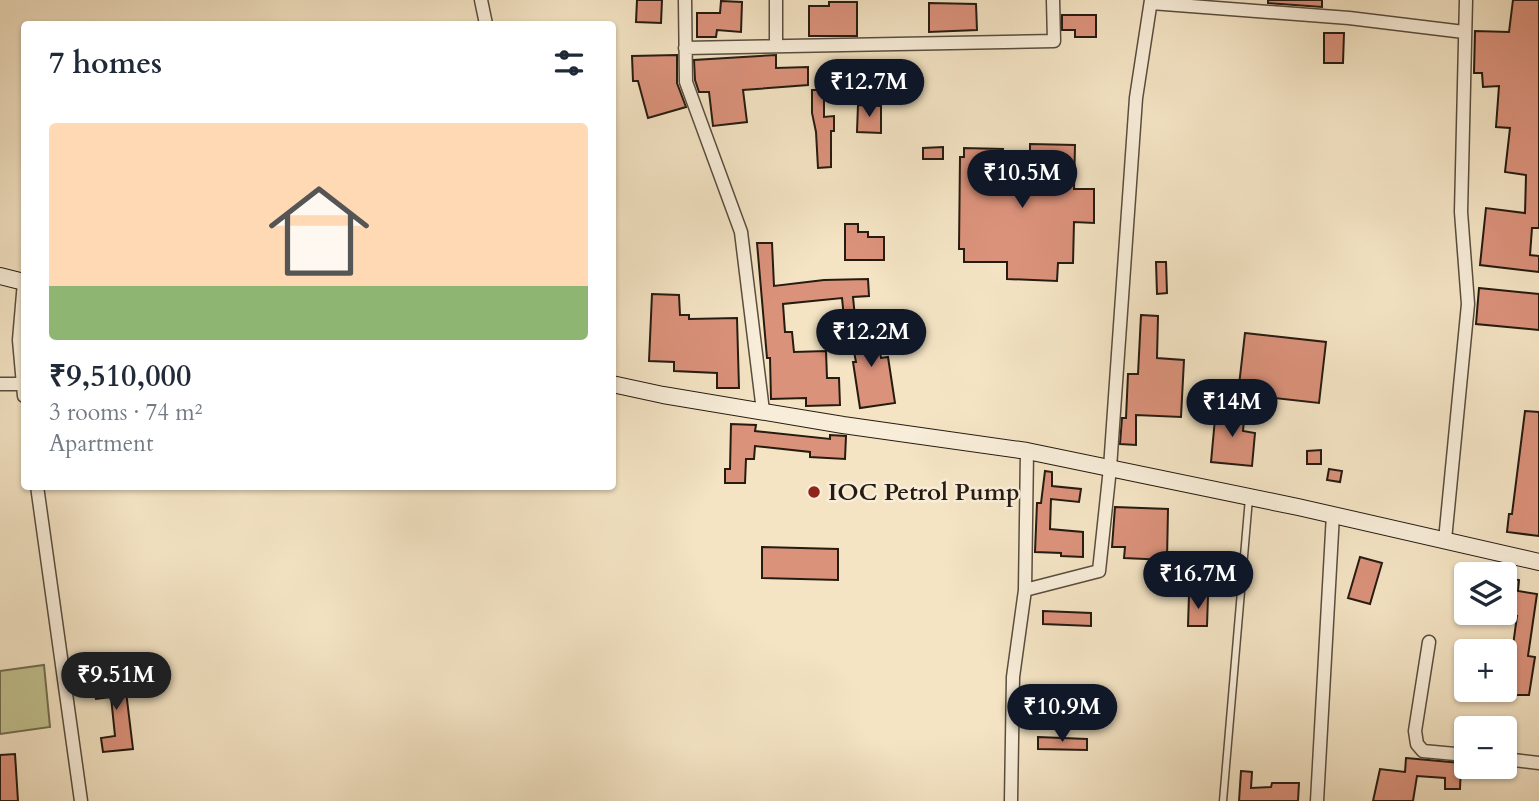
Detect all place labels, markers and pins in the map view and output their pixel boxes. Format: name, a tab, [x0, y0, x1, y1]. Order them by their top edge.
pin: ₹12.7M	[812, 60, 926, 119]
pin: ₹10.5M	[965, 150, 1079, 210]
pin: ₹12.2M	[814, 310, 928, 369]
pin: ₹14M	[1191, 380, 1273, 439]
place label: IOC Petrol Pump	[828, 476, 1020, 509]
marker: IOC Petrol Pump	[806, 484, 822, 500]
pin: ₹16.7M	[1141, 552, 1255, 611]
pin: ₹9.51M	[59, 652, 173, 712]
pin: ₹10.9M	[1005, 684, 1119, 744]

